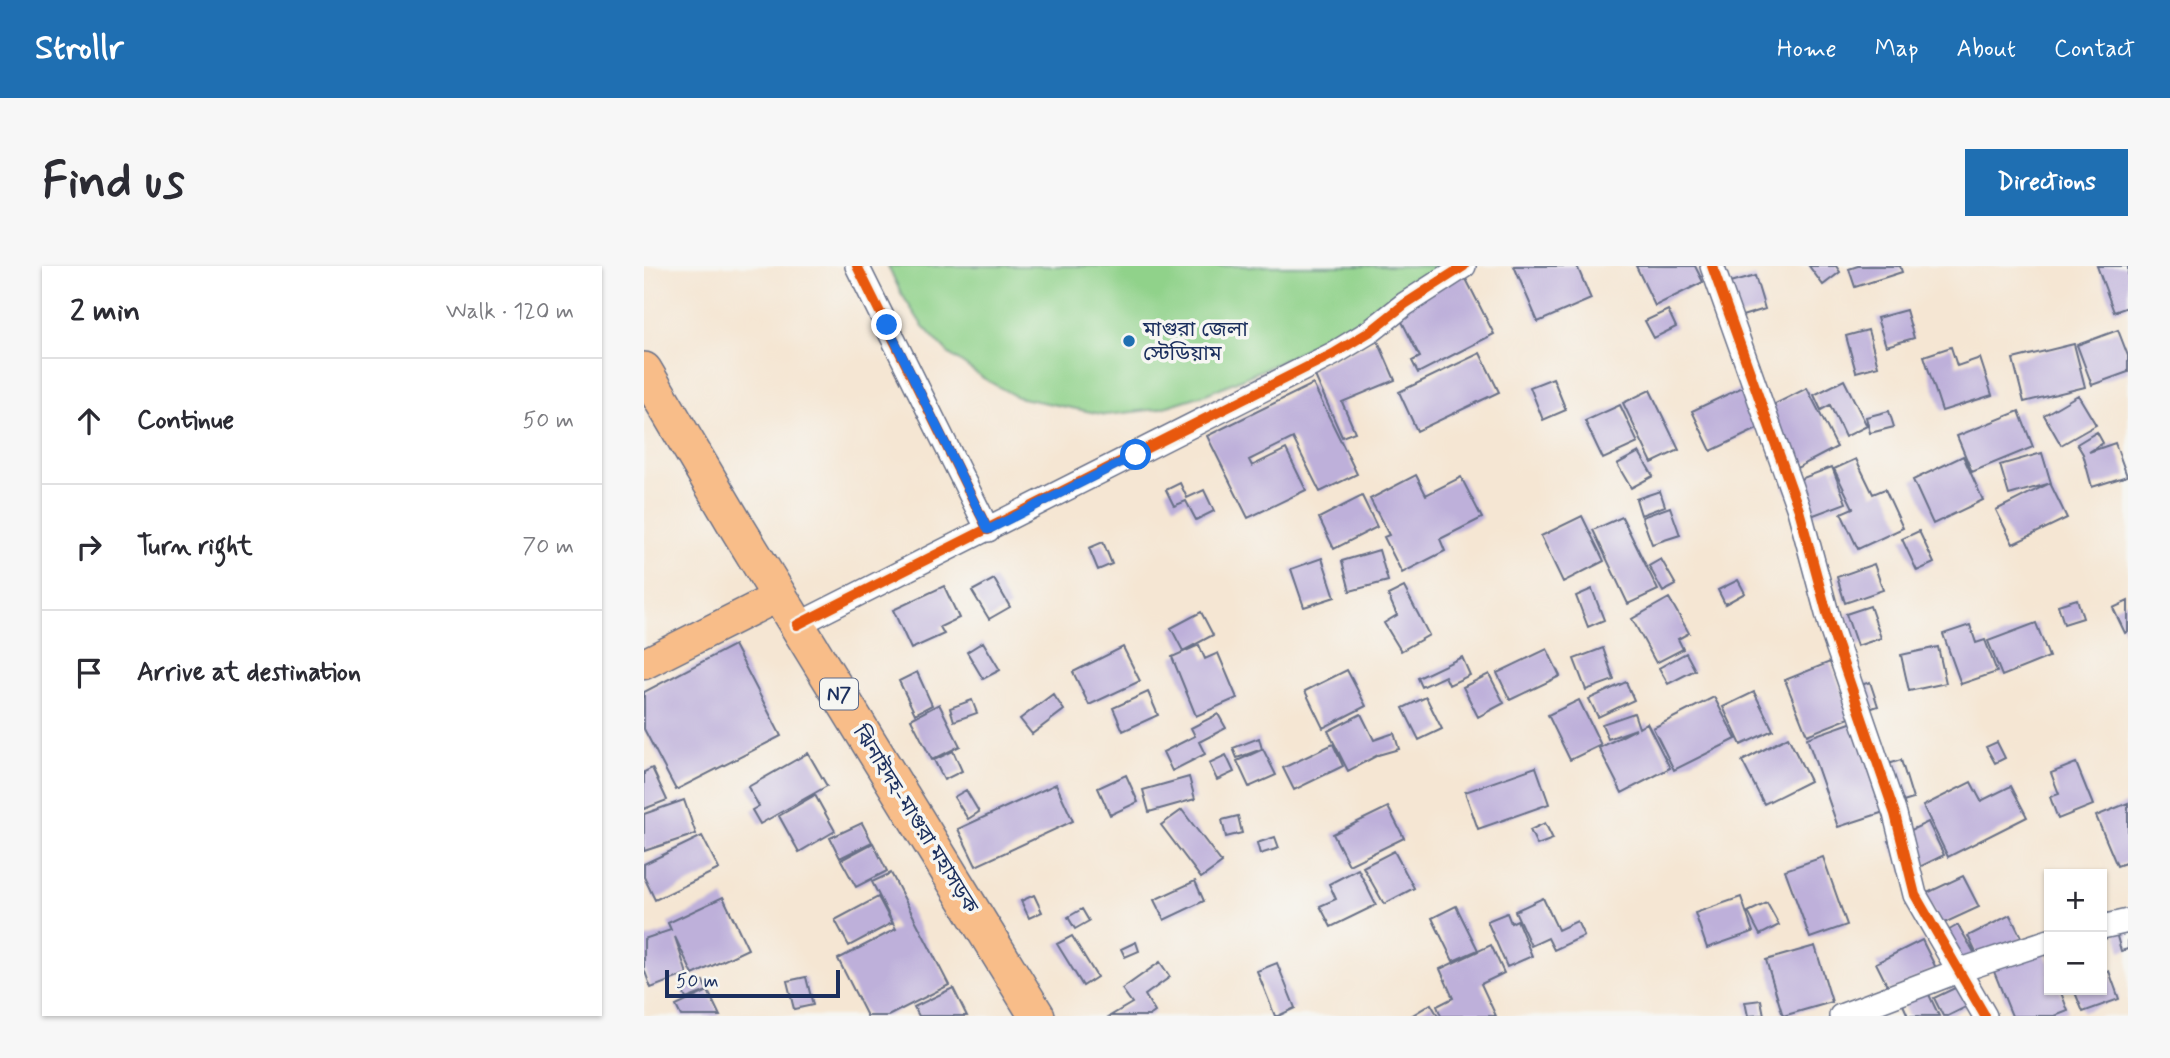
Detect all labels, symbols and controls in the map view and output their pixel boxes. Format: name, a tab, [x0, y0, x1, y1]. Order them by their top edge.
text: Strollr	[35, 27, 124, 71]
text: Home	[1777, 34, 1837, 65]
text: Map	[1875, 34, 1919, 65]
text: About	[1957, 34, 2016, 65]
text: Contact	[2054, 34, 2135, 65]
button: Directions	[1965, 149, 2128, 216]
text: Find us	[42, 150, 185, 215]
text: 2 min	[70, 292, 140, 331]
text: Walk · 120 m	[446, 297, 574, 327]
route end	[871, 309, 902, 340]
place label: মাগুরা জেলা স্টেডিয়াম	[1142, 316, 1248, 368]
marker: মাগুরা জেলা স্টেডিয়াম	[1121, 333, 1137, 349]
icon: ahead	[70, 402, 108, 440]
text: Continue	[137, 404, 234, 438]
text: 50 m	[523, 406, 574, 436]
route start	[1120, 439, 1151, 470]
icon: right	[70, 528, 108, 566]
text: Turn right	[137, 530, 253, 564]
text: 70 m	[522, 532, 574, 562]
icon: arrive	[70, 654, 108, 692]
text: Arrive at destination	[137, 656, 361, 690]
road number: N7	[820, 678, 858, 710]
street label: ঝিনাইদহ-মাগুরা মহাসড়ক	[845, 719, 985, 920]
map controls	[2044, 869, 2107, 995]
button: +	[2044, 869, 2107, 932]
button: −	[2044, 932, 2107, 995]
scale bar	[665, 967, 840, 999]
text: 50 m	[676, 969, 719, 994]

